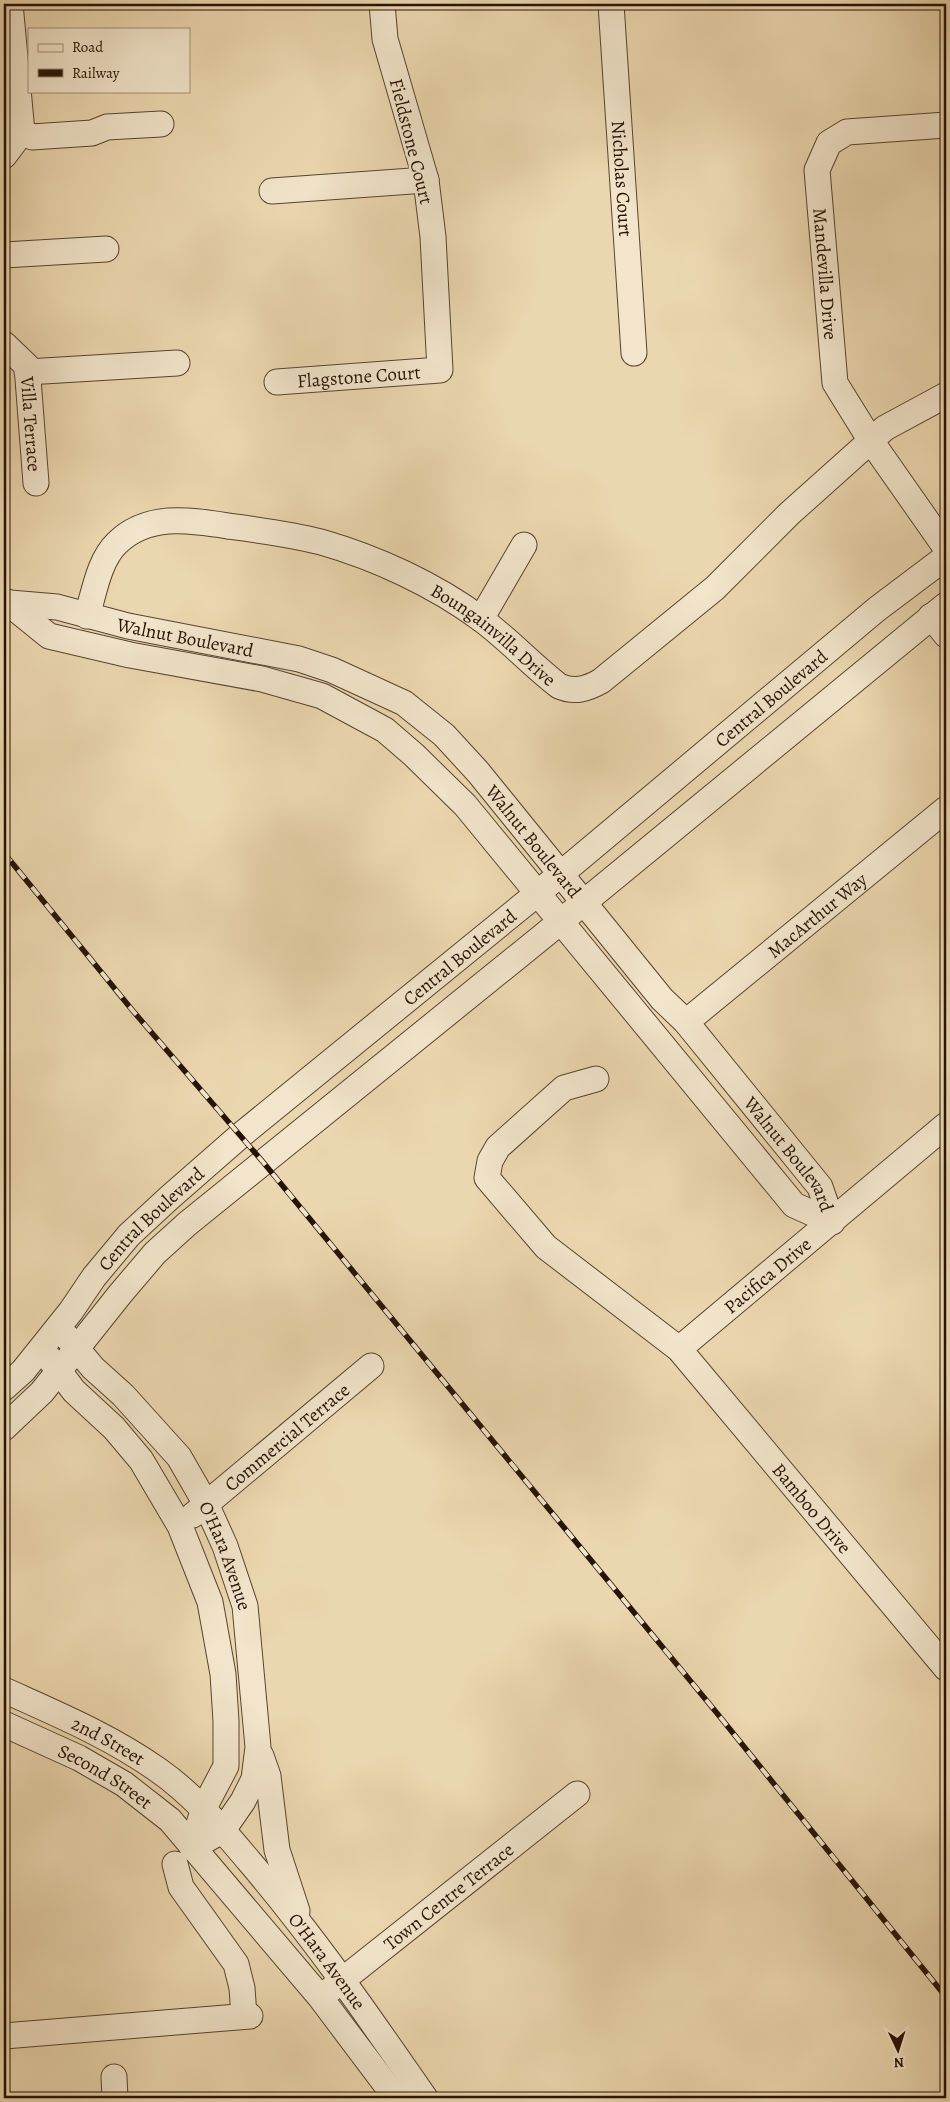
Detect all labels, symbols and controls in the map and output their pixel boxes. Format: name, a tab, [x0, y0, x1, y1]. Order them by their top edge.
legend	[28, 28, 190, 92]
text: Road	[72, 37, 104, 57]
text: Railway	[72, 63, 120, 83]
street label: Fieldstone Court	[383, 76, 439, 207]
street label: Nicholas Court	[605, 120, 638, 238]
street label: Mandevilla Drive	[806, 207, 843, 341]
street label: Flagstone Court	[296, 359, 421, 394]
street label: Villa Terrace	[14, 375, 47, 473]
street label: Boungainvilla Drive	[426, 578, 561, 692]
street label: Walnut Boulevard	[113, 611, 256, 664]
street label: Central Boulevard	[710, 643, 834, 753]
street label: Walnut Boulevard	[479, 779, 587, 904]
street label: MacArthur Way	[762, 867, 873, 964]
street label: Central Boulevard	[398, 903, 523, 1012]
street label: Walnut Boulevard	[737, 1090, 840, 1216]
street label: Central Boulevard	[92, 1161, 211, 1277]
street label: Pacifica Drive	[719, 1232, 817, 1320]
street label: Commercial Terrace	[219, 1377, 355, 1498]
street label: Bamboo Drive	[766, 1458, 857, 1560]
street label: O'Hara Avenue	[192, 1497, 258, 1614]
street label: 2nd Street	[67, 1711, 150, 1772]
street label: Second Street	[53, 1738, 157, 1815]
street label: Town Centre Terrace	[378, 1837, 519, 1957]
street label: O'Hara Avenue	[282, 1908, 371, 2015]
north arrow	[872, 2024, 922, 2074]
text: N	[893, 2053, 905, 2072]

